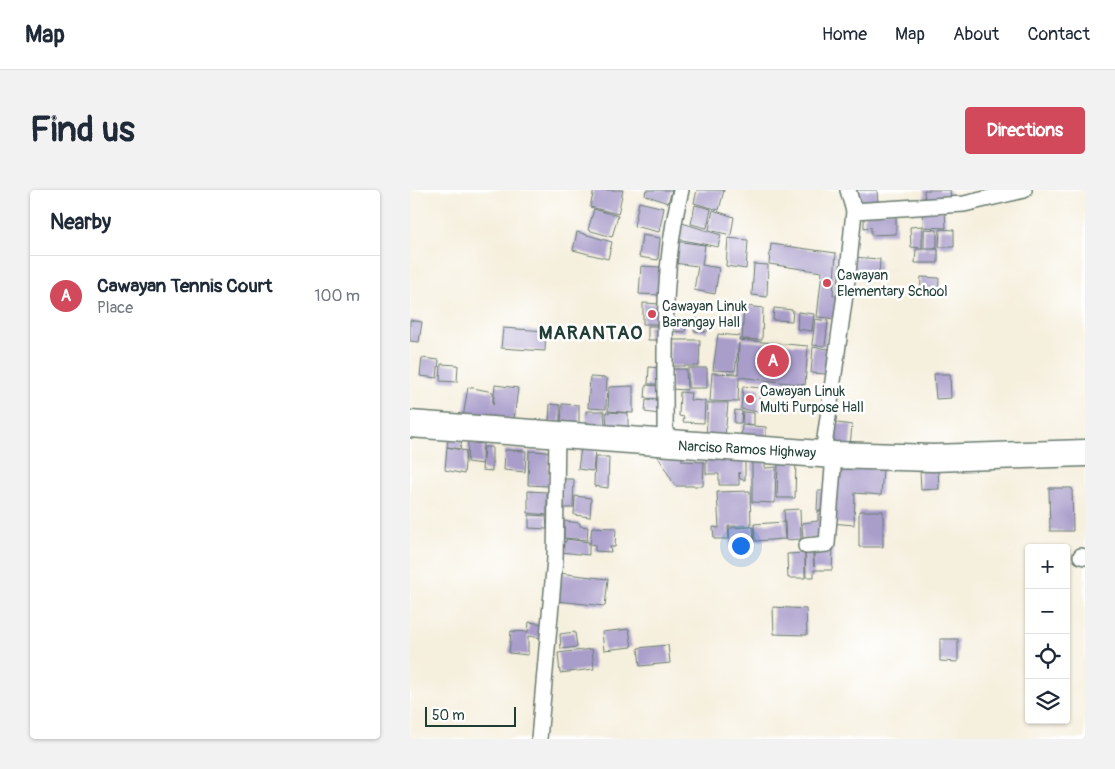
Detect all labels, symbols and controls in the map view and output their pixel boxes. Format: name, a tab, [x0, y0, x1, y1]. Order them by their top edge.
text: Map	[25, 20, 65, 49]
text: Home	[822, 23, 867, 46]
text: Map	[895, 23, 925, 46]
text: About	[953, 23, 999, 46]
text: Contact	[1027, 23, 1090, 46]
button: Directions	[965, 107, 1085, 154]
text: Find us	[30, 108, 135, 152]
text: Nearby	[50, 209, 111, 236]
place label: Cawayan Elementary School	[837, 267, 948, 300]
text: Cawayan Tennis Court	[97, 274, 272, 298]
marker: Cawayan Elementary School	[821, 277, 833, 289]
text: A	[61, 286, 71, 306]
text: 100 m	[314, 286, 360, 306]
text: Place	[97, 298, 133, 318]
place label: Cawayan Linuk Barangay Hall	[662, 298, 747, 331]
marker: Cawayan Linuk Barangay Hall	[646, 308, 658, 320]
district label: MARANTAO	[539, 321, 643, 345]
pin: A	[757, 342, 789, 380]
place label: Cawayan Linuk Multi Purpose Hall	[760, 383, 864, 416]
marker: Cawayan Linuk Multi Purpose Hall	[744, 393, 756, 405]
street label: Narciso Ramos Highway	[677, 437, 816, 462]
your location	[728, 533, 754, 559]
map controls	[1025, 544, 1070, 724]
button: +	[1025, 544, 1070, 589]
button: −	[1025, 589, 1070, 634]
button: locate	[1025, 634, 1070, 679]
button: layers	[1025, 679, 1070, 724]
scale bar	[425, 704, 516, 727]
text: 50 m	[432, 707, 465, 724]

